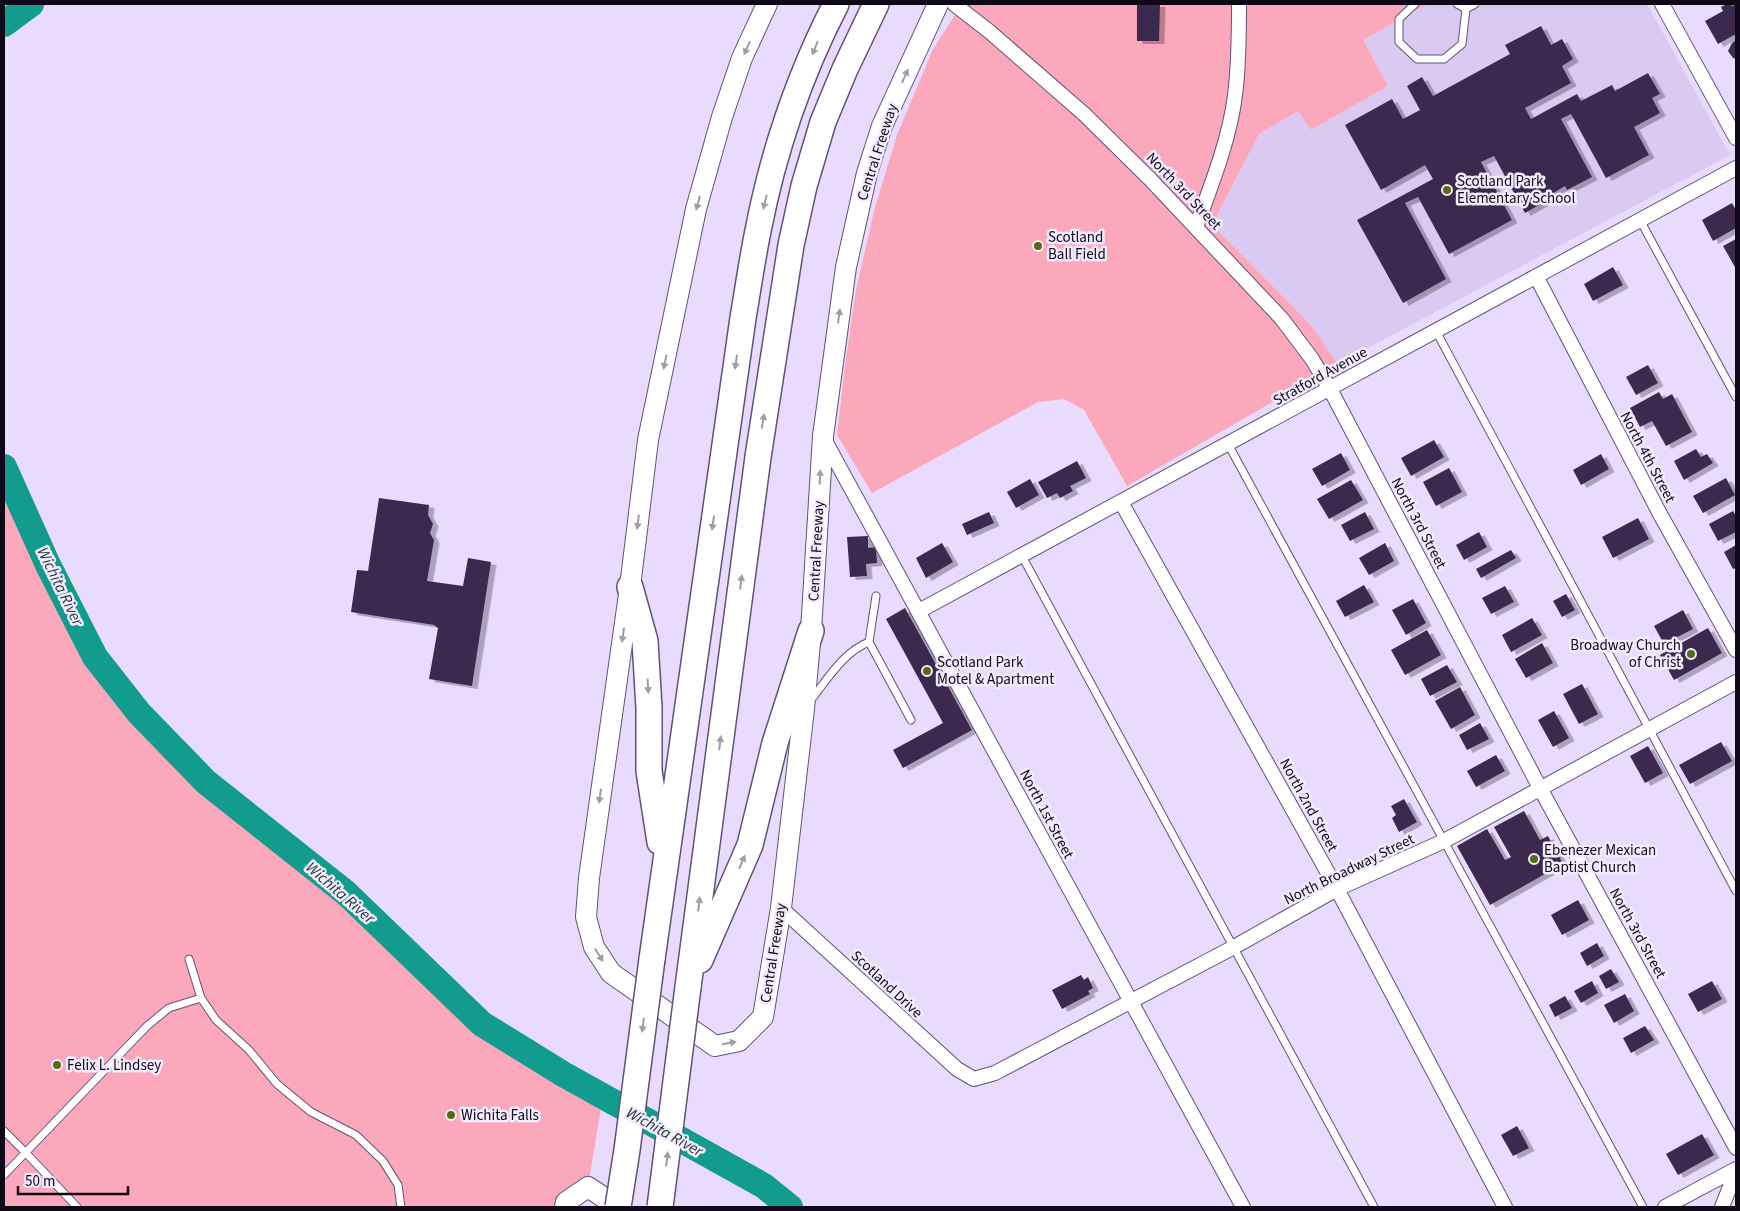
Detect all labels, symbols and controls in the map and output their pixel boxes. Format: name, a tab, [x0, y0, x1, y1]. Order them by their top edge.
one-way arrow	[743, 41, 751, 55]
one-way arrow	[811, 41, 819, 55]
one-way arrow	[901, 69, 909, 83]
street label: Central Freeway	[852, 101, 903, 203]
street label: North 3rd Street	[1141, 148, 1226, 235]
place label: Scotland Park Elementary School	[1457, 171, 1575, 209]
marker: Scotland Park Elementary School	[1441, 184, 1453, 196]
one-way arrow	[694, 195, 702, 210]
one-way arrow	[761, 195, 769, 210]
place label: Scotland Ball Field	[1048, 227, 1106, 265]
marker: Scotland Ball Field	[1032, 240, 1044, 252]
one-way arrow	[835, 308, 843, 324]
street label: Stratford Avenue	[1269, 342, 1371, 411]
one-way arrow	[660, 354, 668, 370]
one-way arrow	[732, 354, 740, 370]
street label: North 4th Street	[1615, 408, 1680, 507]
one-way arrow	[759, 413, 767, 429]
one-way arrow	[817, 469, 825, 485]
street label: North 3rd Street	[1386, 474, 1451, 573]
street label: Central Freeway	[803, 500, 830, 602]
one-way arrow	[634, 514, 642, 530]
one-way arrow	[709, 515, 717, 531]
water label: Wichita River	[32, 544, 89, 631]
one-way arrow	[737, 574, 745, 590]
one-way arrow	[619, 628, 627, 644]
place label: Broadway Church of Christ	[1570, 635, 1681, 673]
marker: Broadway Church of Christ	[1685, 648, 1697, 660]
place label: Scotland Park Motel & Apartment	[937, 652, 1054, 690]
marker: Scotland Park Motel & Apartment	[921, 665, 933, 677]
one-way arrow	[644, 678, 652, 694]
one-way arrow	[716, 735, 724, 751]
street label: North 2nd Street	[1274, 755, 1343, 856]
street label: North 1st Street	[1014, 766, 1079, 863]
one-way arrow	[596, 789, 604, 805]
street label: North Broadway Street	[1280, 829, 1418, 910]
place label: Ebenezer Mexican Baptist Church	[1544, 840, 1656, 878]
marker: Ebenezer Mexican Baptist Church	[1528, 853, 1540, 865]
one-way arrow	[739, 855, 747, 869]
water label: Wichita River	[301, 857, 381, 930]
street label: North 3rd Street	[1604, 884, 1671, 982]
one-way arrow	[695, 896, 703, 912]
street label: Central Freeway	[755, 902, 792, 1005]
street label: Scotland Drive	[846, 946, 927, 1023]
one-way arrow	[595, 949, 604, 962]
one-way arrow	[639, 1017, 647, 1033]
one-way arrow	[721, 1039, 737, 1047]
place label: Felix L. Lindsey	[67, 1055, 161, 1076]
marker: Felix L. Lindsey	[51, 1059, 63, 1071]
water label: Wichita River	[622, 1102, 708, 1163]
place label: Wichita Falls	[461, 1105, 539, 1126]
marker: Wichita Falls	[445, 1109, 457, 1121]
one-way arrow	[663, 1151, 671, 1167]
scale bar	[18, 1164, 128, 1196]
text: 50 m	[25, 1171, 55, 1192]

